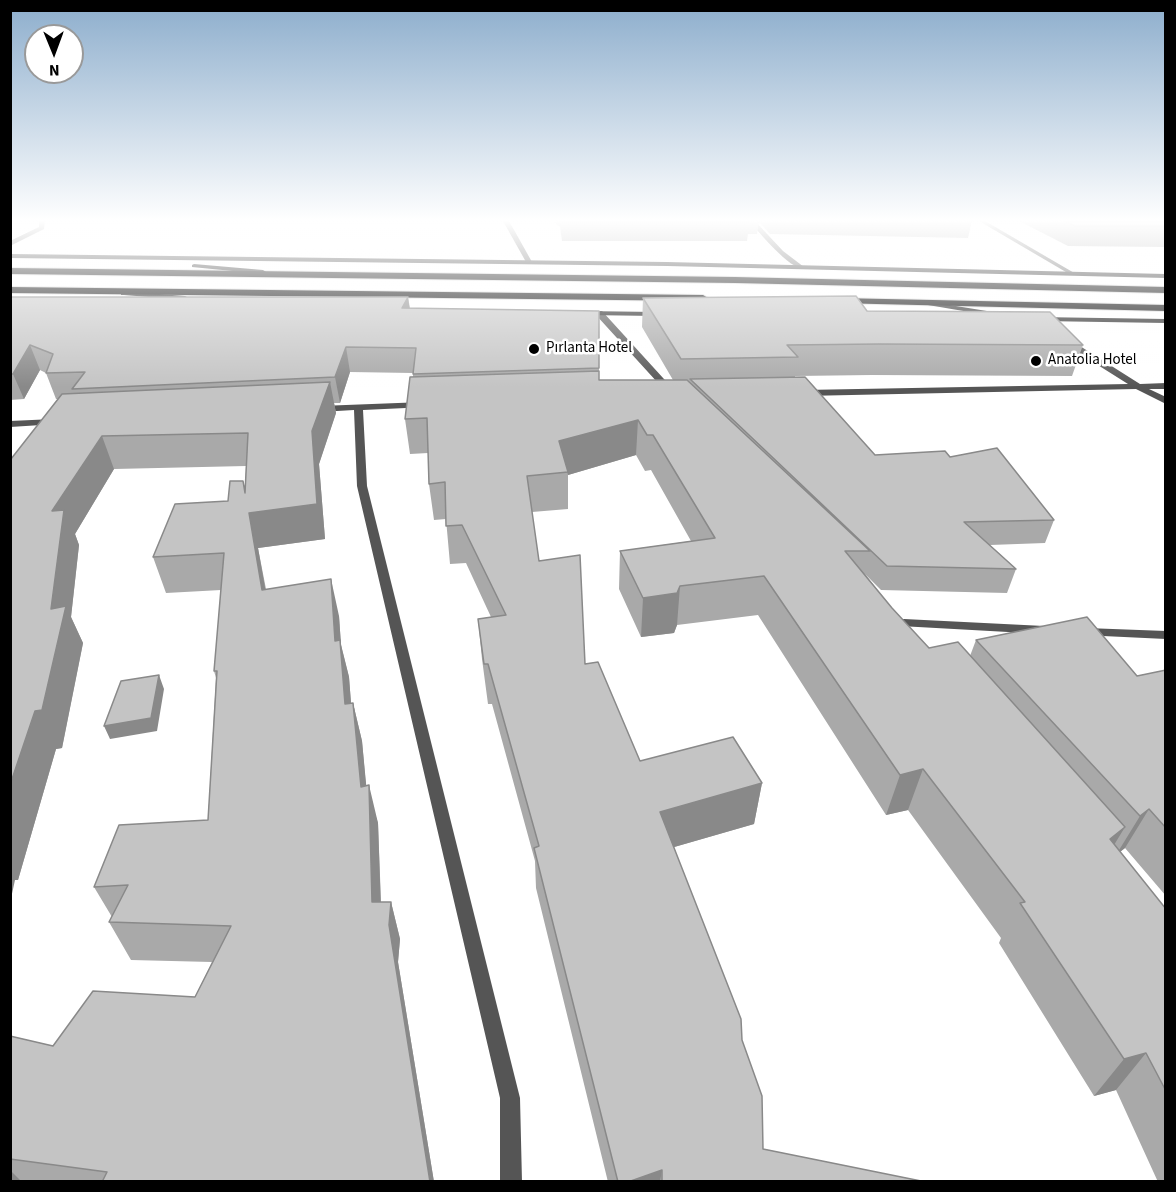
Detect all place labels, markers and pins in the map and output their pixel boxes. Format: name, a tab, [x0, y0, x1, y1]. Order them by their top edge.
place label: Pırlanta Hotel	[546, 340, 632, 358]
marker: Pırlanta Hotel	[527, 342, 541, 356]
place label: Anatolia Hotel	[1048, 352, 1137, 370]
marker: Anatolia Hotel	[1029, 354, 1043, 368]

